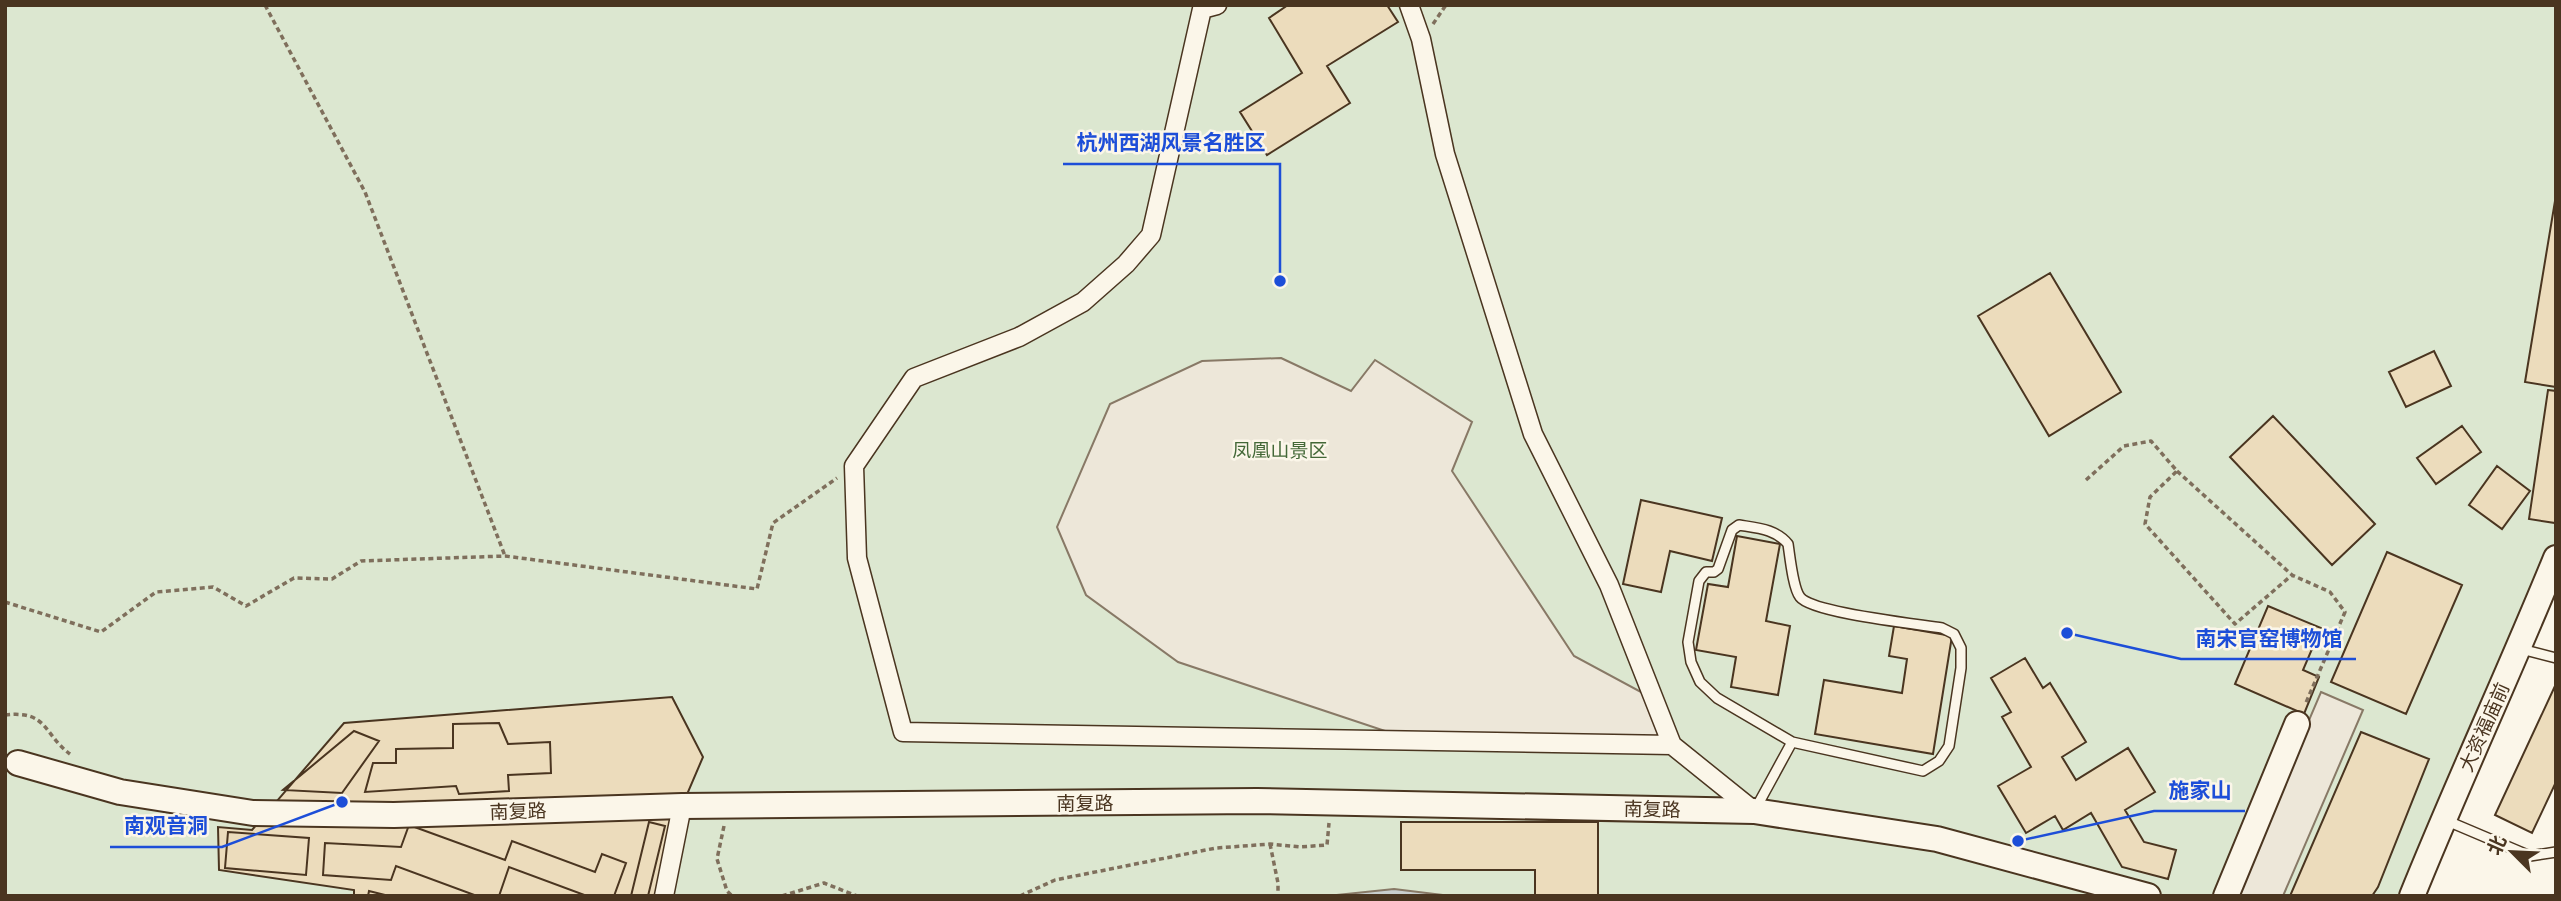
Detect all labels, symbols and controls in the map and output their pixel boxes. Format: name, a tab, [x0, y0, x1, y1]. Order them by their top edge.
callout: 杭州西湖风景名胜区	[1063, 122, 1280, 164]
text: 杭州西湖风景名胜区	[1077, 131, 1266, 154]
park label: 凤凰山景区	[1232, 440, 1328, 461]
callout: 南宋官窑博物馆	[2181, 617, 2356, 659]
text: 南宋官窑博物馆	[2196, 627, 2343, 650]
street label: 大资福庙前	[2456, 680, 2513, 775]
callout: 施家山	[2154, 769, 2245, 811]
text: 施家山	[2169, 779, 2232, 802]
street label: 南复路	[1056, 793, 1114, 814]
street label: 南复路	[1623, 799, 1681, 820]
street label: 南复路	[489, 800, 547, 823]
callout: 南观音洞	[110, 805, 222, 847]
text: 南观音洞	[124, 814, 208, 837]
north arrow	[2477, 817, 2547, 887]
text: 北	[2483, 832, 2510, 858]

